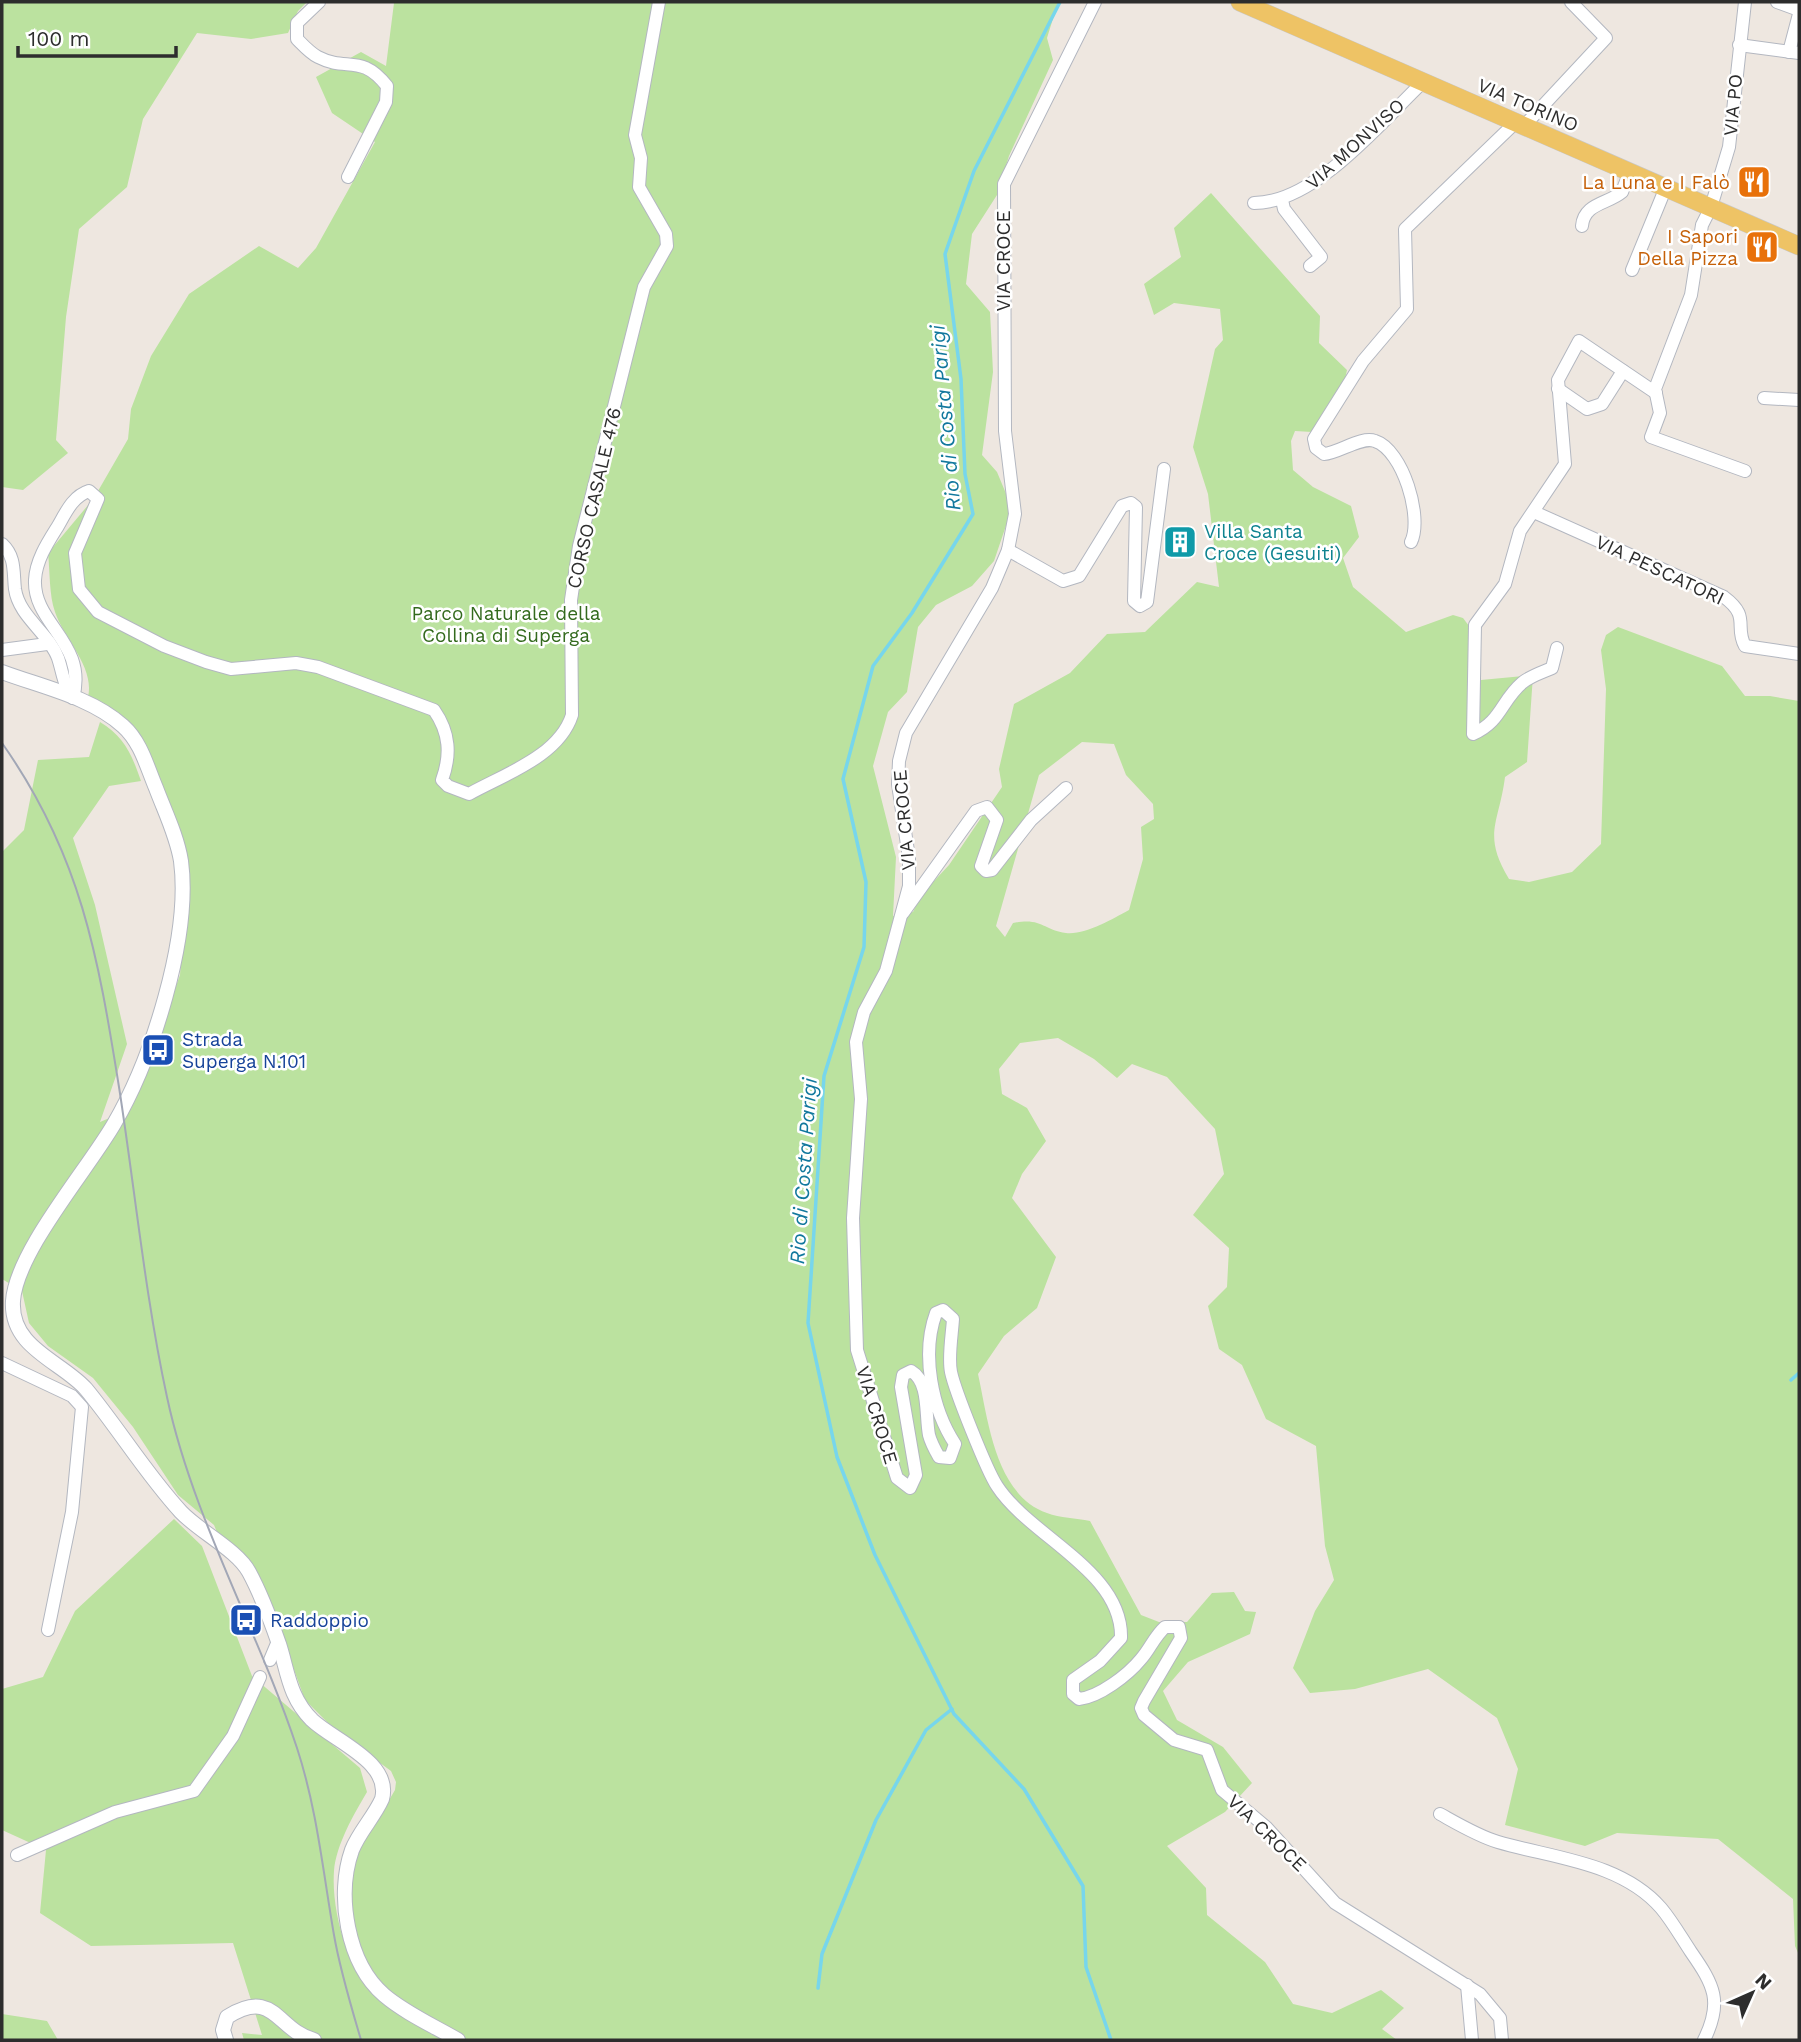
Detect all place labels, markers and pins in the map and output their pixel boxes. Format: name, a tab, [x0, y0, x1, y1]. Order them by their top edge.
restaurant icon: La Luna e I Falò	[1735, 163, 1773, 201]
place label: La Luna e I Falò	[1582, 171, 1730, 194]
place label: I Sapori Della Pizza	[1637, 225, 1738, 270]
restaurant icon: I Sapori Della Pizza	[1743, 228, 1781, 266]
place label: Villa Santa Croce (Gesuiti)	[1204, 520, 1341, 565]
building icon: Villa Santa Croce (Gesuiti)	[1161, 523, 1199, 561]
place label: Strada Superga N.101	[182, 1028, 306, 1073]
bus stop icon: Strada Superga N.101	[139, 1031, 177, 1069]
bus stop icon: Raddoppio	[227, 1601, 265, 1639]
place label: Raddoppio	[270, 1609, 369, 1632]

